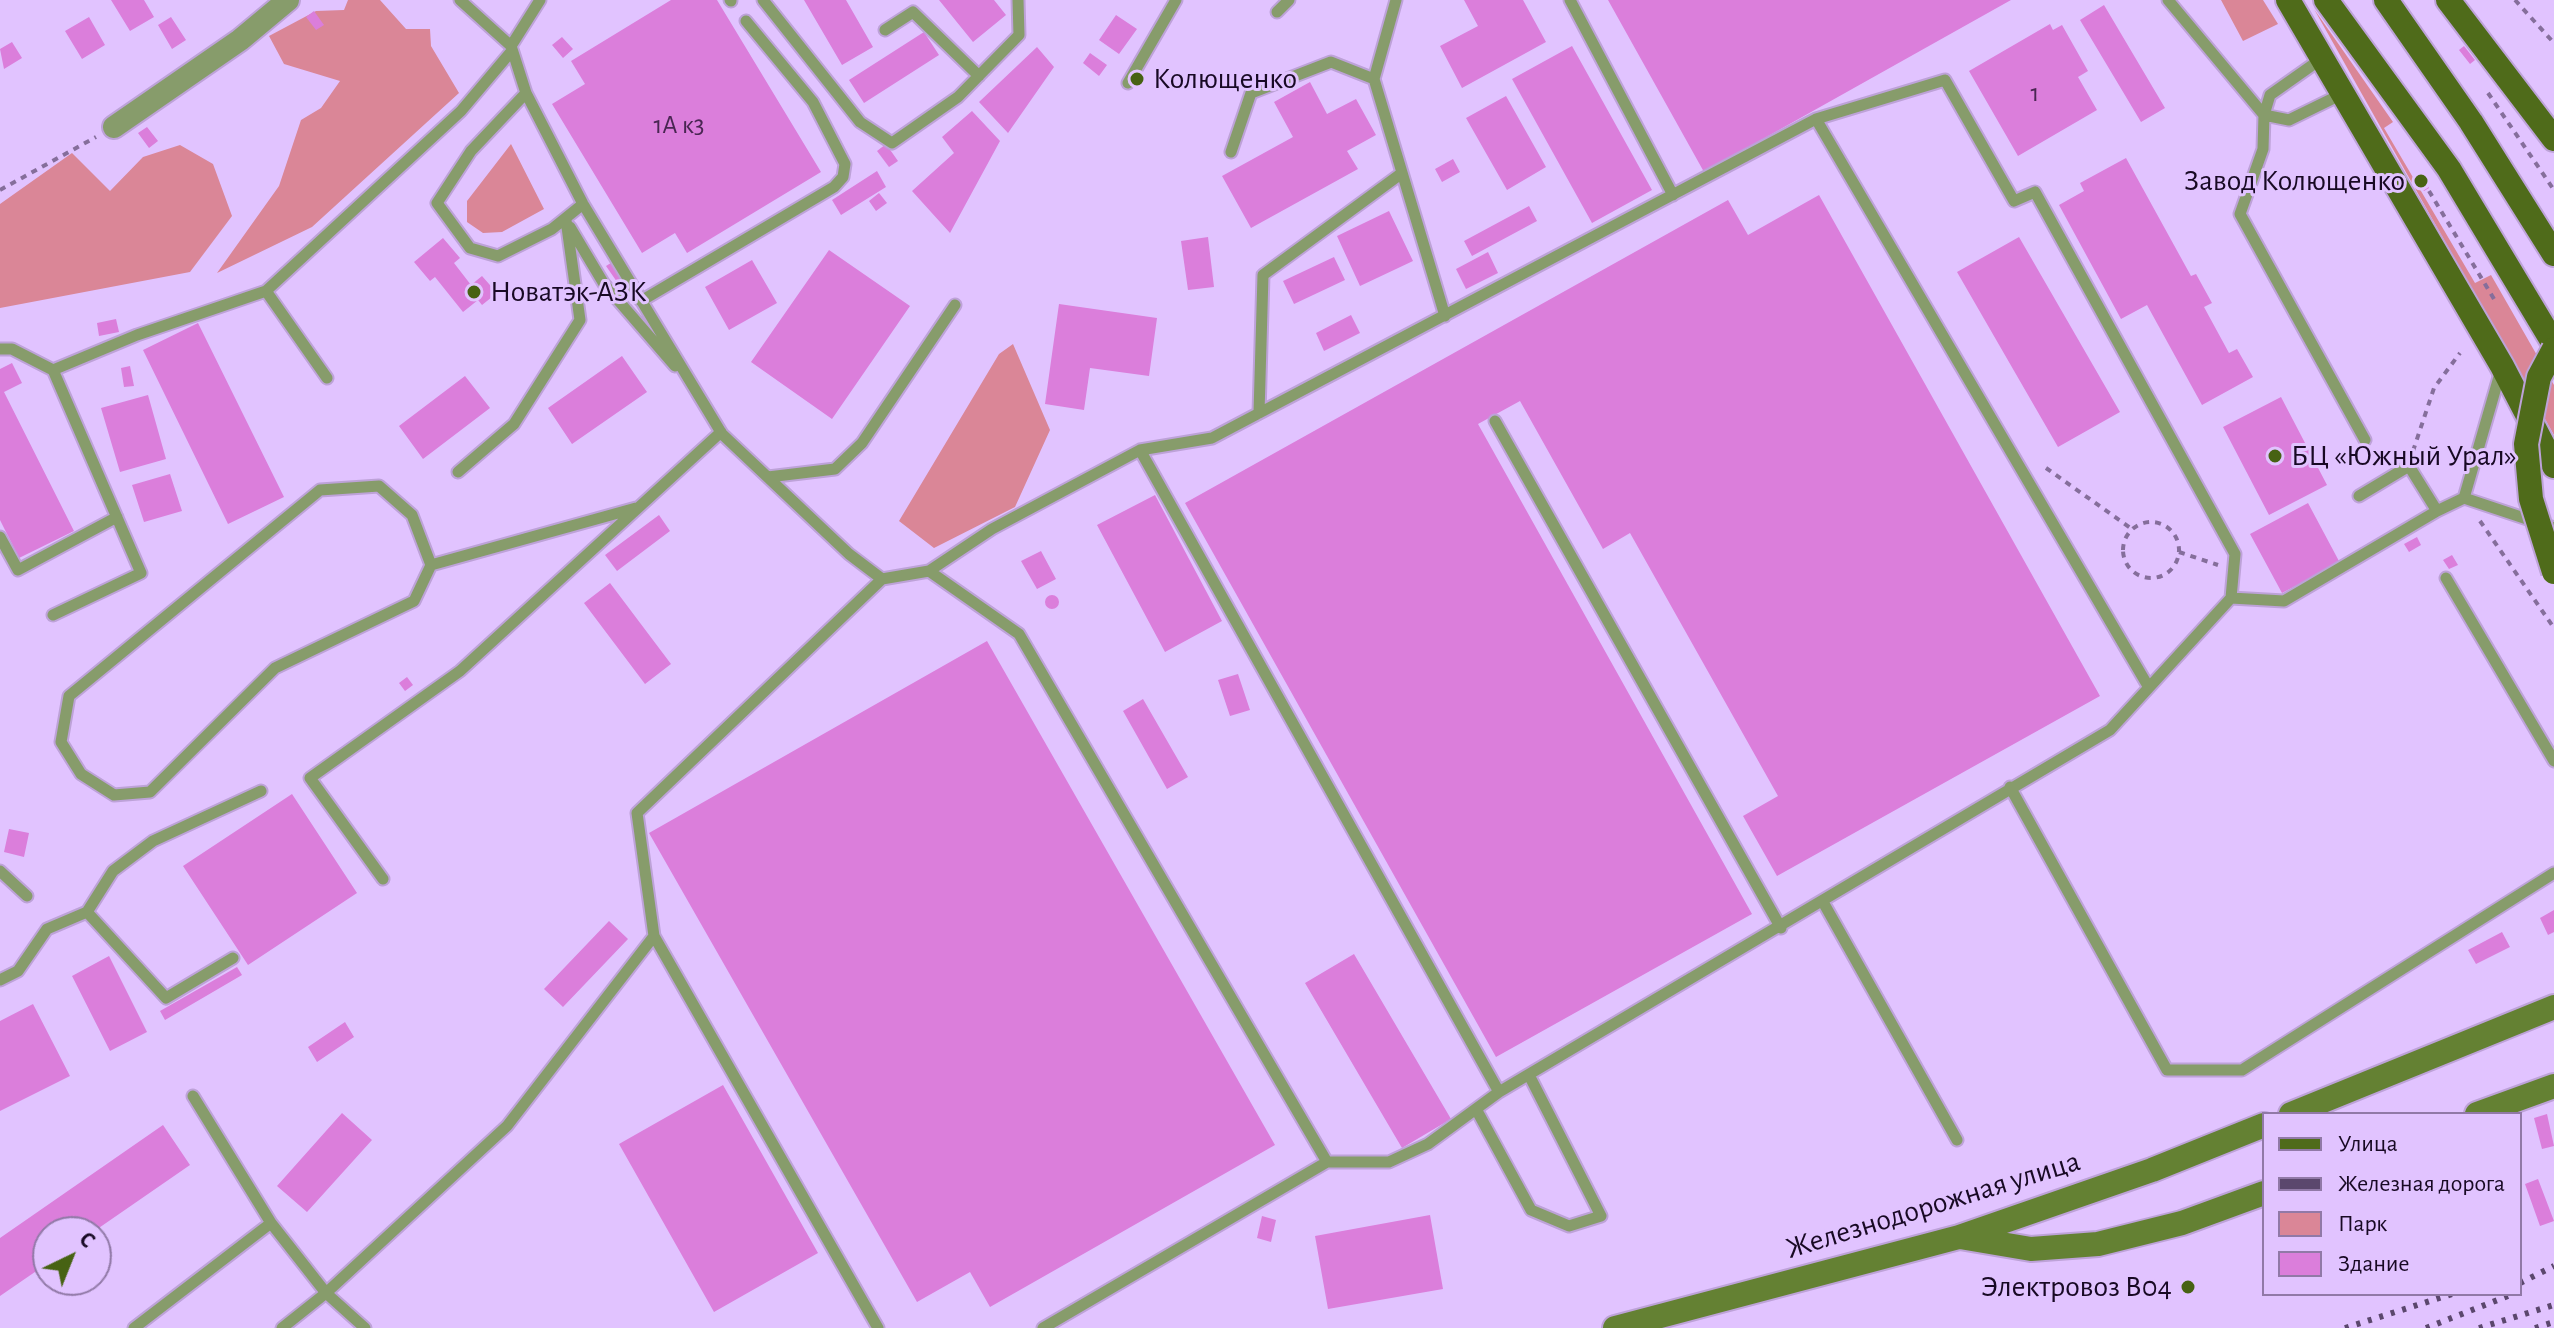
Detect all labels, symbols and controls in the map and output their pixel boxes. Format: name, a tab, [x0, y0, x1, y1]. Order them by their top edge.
place label: Колющенко	[1153, 61, 1297, 97]
marker: Колющенко	[1128, 70, 1146, 88]
house number: 1	[2031, 77, 2039, 109]
house number: 1А к3	[653, 109, 705, 141]
place label: Завод Колющенко	[2184, 163, 2405, 199]
marker: Завод Колющенко	[2412, 172, 2430, 190]
place label: Новатэк-АЗК	[490, 274, 647, 310]
marker: Новатэк-АЗК	[465, 283, 483, 301]
place label: БЦ «Южный Урал»	[2291, 438, 2517, 474]
marker: БЦ «Южный Урал»	[2266, 447, 2284, 465]
legend	[2262, 1112, 2522, 1296]
text: Улица	[2338, 1132, 2398, 1156]
street label: Железнодорожная улица	[1782, 1143, 2084, 1267]
text: Железная дорога	[2338, 1172, 2505, 1196]
text: Парк	[2338, 1212, 2387, 1236]
north arrow	[32, 1216, 112, 1296]
text: С	[75, 1228, 99, 1252]
text: Здание	[2338, 1252, 2409, 1276]
place label: Электровоз В04	[1981, 1269, 2172, 1305]
marker: Электровоз В04	[2179, 1278, 2197, 1296]

